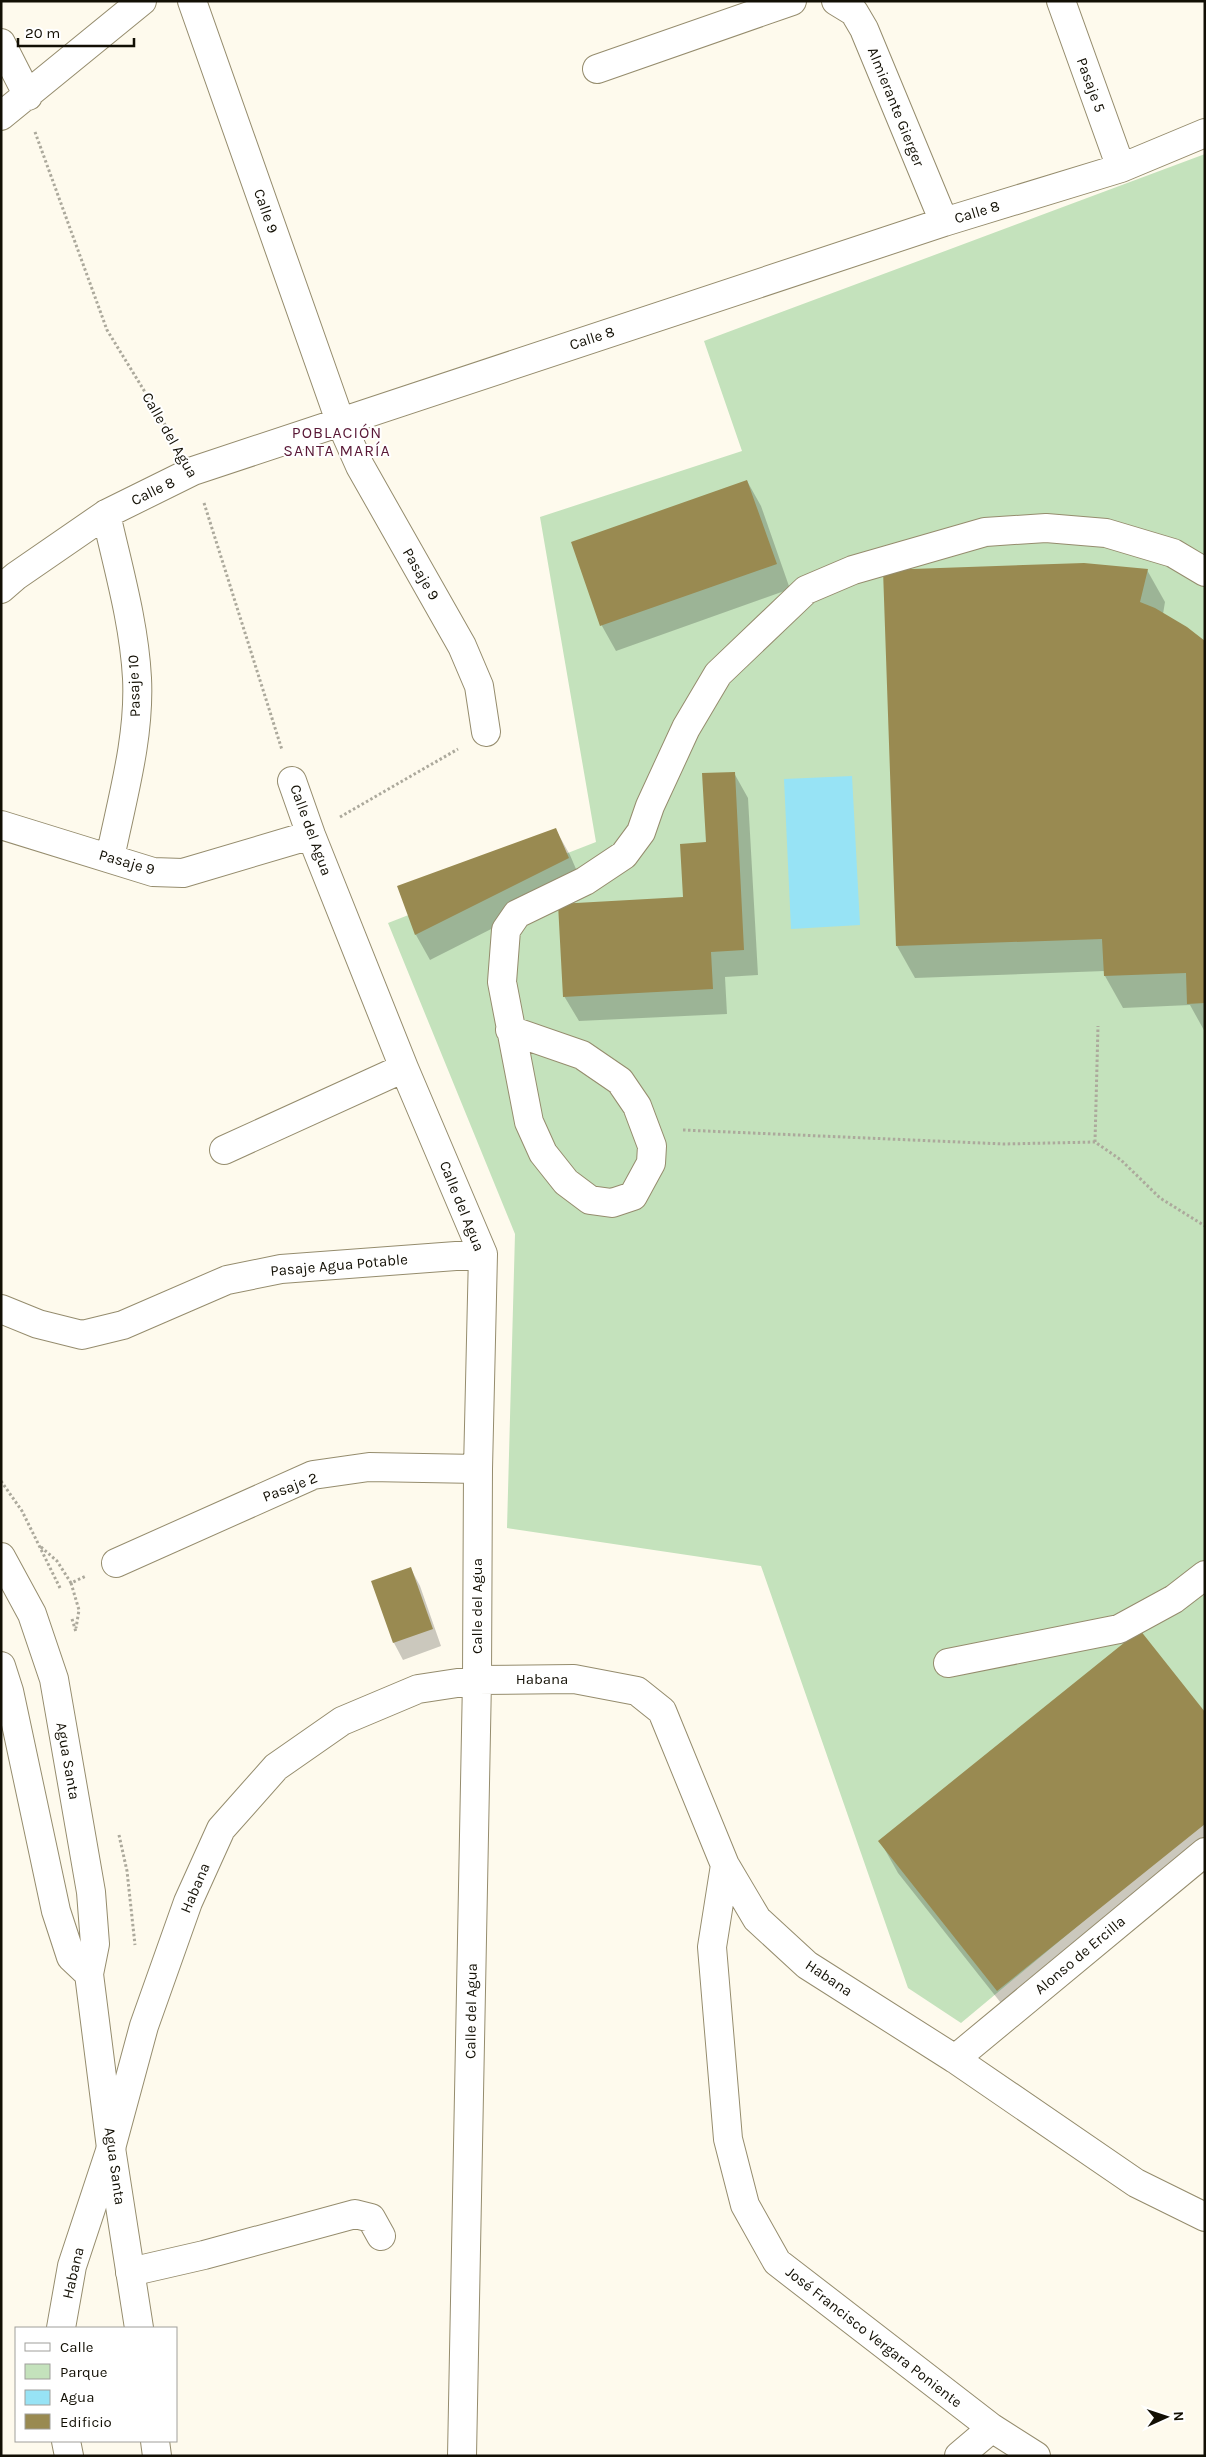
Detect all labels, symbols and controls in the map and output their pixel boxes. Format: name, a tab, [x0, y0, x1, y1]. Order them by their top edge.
scale bar	[18, 15, 134, 47]
text: 20 m	[25, 24, 60, 42]
street label: Almierante Gierger	[864, 45, 928, 170]
street label: Pasaje 5	[1073, 55, 1109, 115]
street label: Calle 9	[250, 186, 282, 236]
street label: Calle 8	[952, 197, 1002, 227]
street label: Calle 8	[567, 322, 617, 354]
street label: Calle del Agua	[138, 389, 202, 481]
district label: POBLACIÓN SANTA MARÍA	[283, 423, 391, 460]
street label: Calle 8	[128, 473, 178, 509]
street label: Pasaje 9	[399, 545, 443, 603]
street label: Pasaje 10	[124, 654, 144, 718]
street label: Calle del Agua	[286, 782, 336, 878]
street label: Pasaje 9	[97, 845, 157, 879]
street label: Calle del Agua	[436, 1158, 488, 1254]
street label: Pasaje Agua Potable	[270, 1250, 408, 1280]
street label: Pasaje 2	[260, 1468, 320, 1506]
street label: Calle del Agua	[468, 1558, 486, 1654]
street label: Habana	[516, 1670, 568, 1688]
street label: Agua Santa	[52, 1721, 84, 1801]
street label: Habana	[176, 1860, 214, 1916]
street label: Alonso de Ercilla	[1031, 1912, 1129, 1998]
street label: Habana	[802, 1956, 856, 2000]
street label: Calle del Agua	[461, 1963, 481, 2059]
street label: Agua Santa	[101, 2126, 129, 2206]
street label: Habana	[58, 2245, 88, 2301]
street label: José Francisco Vergara Poniente	[782, 2263, 966, 2411]
legend	[15, 2327, 178, 2442]
text: Calle	[60, 2338, 94, 2356]
text: Parque	[60, 2363, 108, 2381]
text: Agua	[60, 2388, 94, 2406]
north arrow	[1141, 2392, 1191, 2442]
text: N	[1170, 2411, 1187, 2422]
text: Edificio	[60, 2413, 112, 2431]

